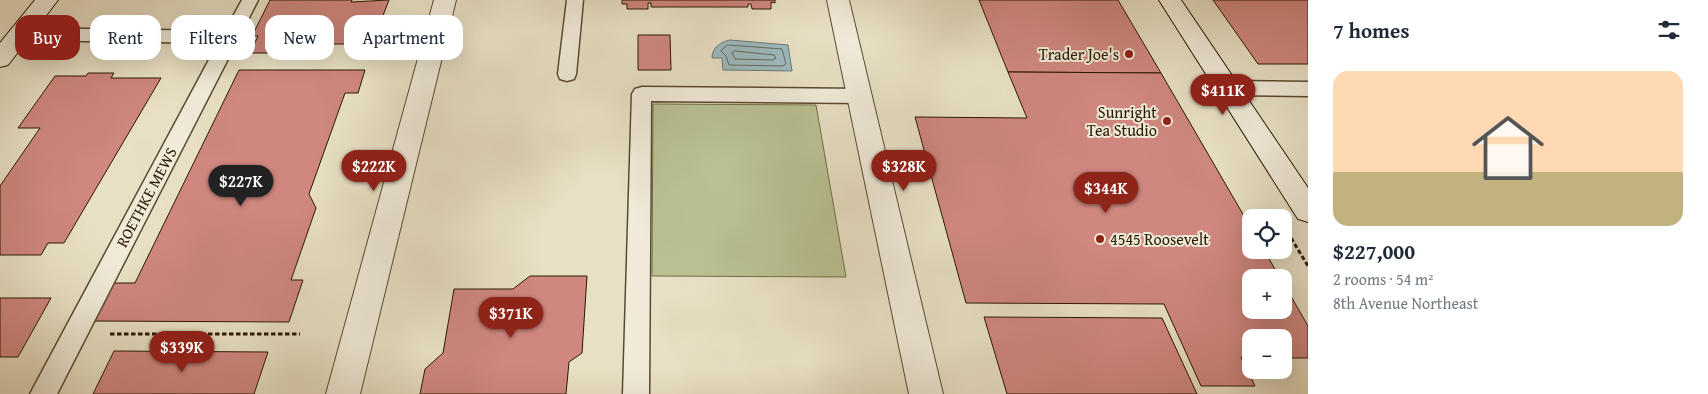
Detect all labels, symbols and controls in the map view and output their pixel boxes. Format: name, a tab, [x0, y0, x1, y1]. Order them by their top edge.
chip: Buy	[15, 15, 80, 60]
chip: Rent	[90, 15, 161, 60]
chip: Filters	[171, 15, 255, 60]
chip: New	[265, 15, 334, 60]
chip: Apartment	[344, 15, 463, 60]
text: 7 homes	[1333, 15, 1409, 46]
icon: filters	[1655, 16, 1683, 44]
place label: Trader Joe's	[1039, 42, 1119, 66]
marker: Trader Joe's	[1123, 48, 1135, 60]
pin: $411K	[1188, 74, 1258, 116]
text: $411K	[1201, 78, 1245, 102]
place label: Sunright Tea Studio	[1087, 100, 1157, 142]
icon: home	[1463, 103, 1553, 193]
marker: Sunright Tea Studio	[1161, 115, 1173, 127]
street label: ROETHKE MEWS	[110, 143, 183, 251]
pin: $222K	[339, 150, 409, 192]
pin: $328K	[869, 150, 939, 192]
text: $222K	[352, 154, 396, 178]
text: $328K	[882, 154, 926, 178]
pin: $227K	[206, 164, 276, 207]
text: $227K	[219, 169, 263, 193]
pin: $344K	[1071, 172, 1141, 214]
text: $344K	[1084, 176, 1128, 200]
map controls	[1242, 209, 1292, 379]
button: locate	[1242, 209, 1292, 259]
place label: 4545 Roosevelt	[1110, 227, 1209, 251]
marker: 4545 Roosevelt	[1094, 233, 1106, 245]
text: $227,000	[1333, 236, 1415, 267]
text: 2 rooms · 54 m²	[1333, 267, 1433, 291]
button: +	[1242, 269, 1292, 319]
text: 8th Avenue Northeast	[1333, 291, 1478, 315]
pin: $371K	[476, 296, 546, 339]
text: $371K	[489, 301, 533, 325]
button: −	[1242, 329, 1292, 379]
pin: $339K	[147, 330, 217, 373]
text: $339K	[160, 335, 204, 359]

